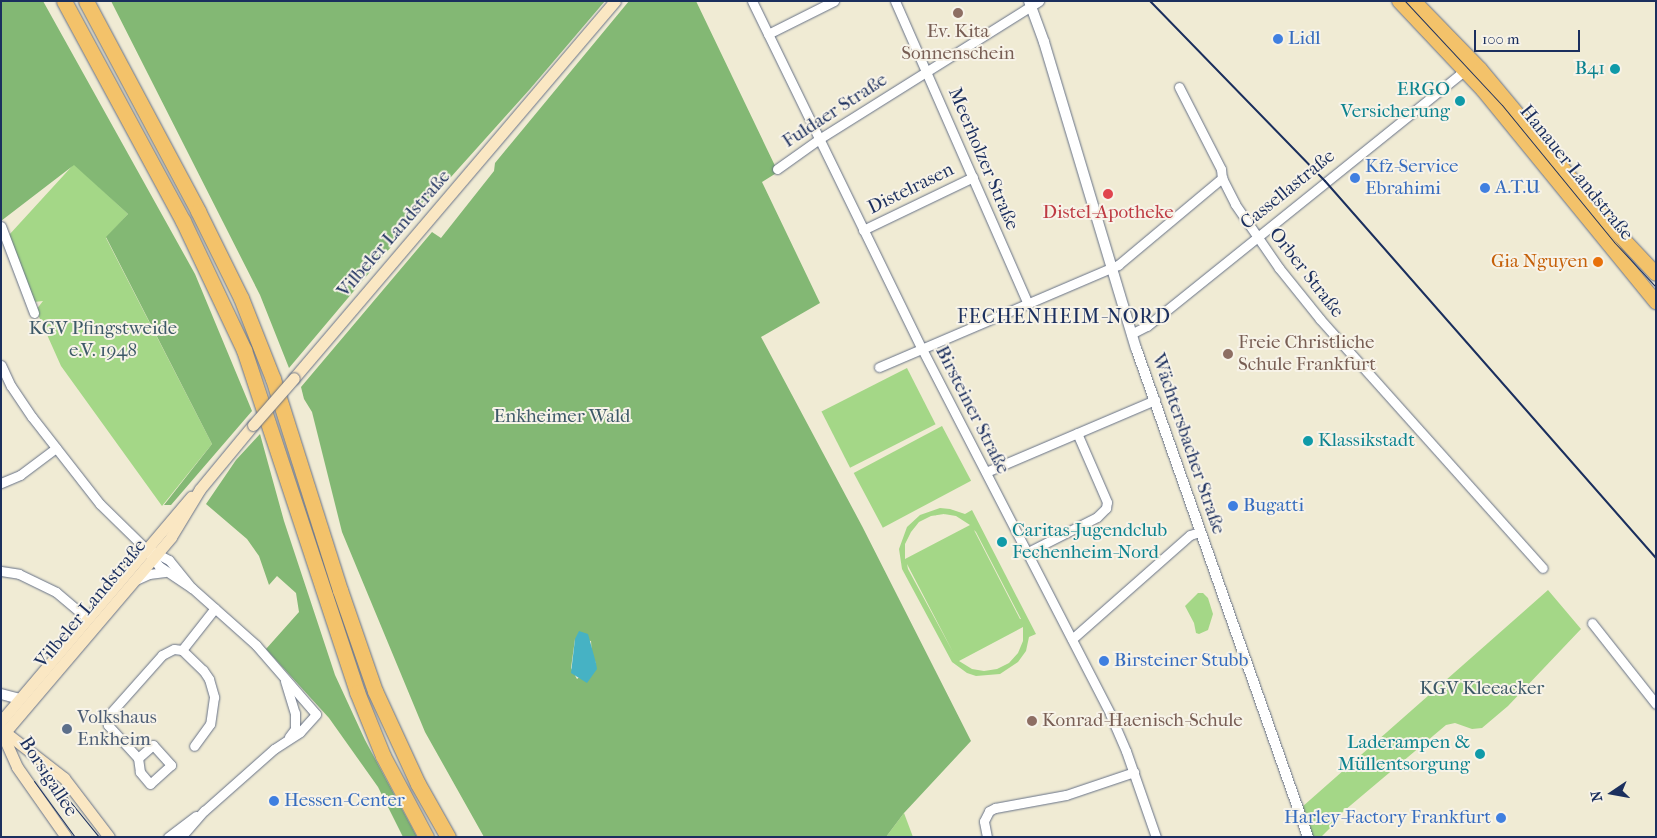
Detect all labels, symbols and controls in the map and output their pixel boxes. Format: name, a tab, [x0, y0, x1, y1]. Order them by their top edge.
marker: Ev. Kita Sonnenschein	[952, 7, 964, 19]
scale bar	[1477, 20, 1583, 52]
place label: Ev. Kita Sonnenschein	[901, 21, 1015, 65]
place label: Lidl	[1288, 28, 1321, 50]
text: 100 m	[1482, 30, 1520, 48]
marker: Lidl	[1272, 33, 1284, 45]
place label: B41	[1575, 58, 1605, 80]
marker: B41	[1609, 63, 1621, 75]
street label: Fuldaer Straße	[778, 69, 892, 153]
place label: ERGO Versicherung	[1340, 79, 1450, 123]
street label: Meerholzer Straße	[943, 84, 1023, 234]
marker: ERGO Versicherung	[1454, 95, 1466, 107]
street label: Hanauer Landstraße	[1514, 101, 1638, 245]
street label: Cassellastraße	[1236, 145, 1340, 235]
place label: Kfz-Service Ebrahimi	[1365, 156, 1459, 200]
street label: Distelrasen	[864, 158, 958, 220]
street label: Vilbeler Landstraße	[333, 166, 455, 302]
marker: Kfz-Service Ebrahimi	[1349, 172, 1361, 184]
place label: A.T.U	[1495, 177, 1540, 199]
marker: A.T.U	[1479, 182, 1491, 194]
marker: Distel-Apotheke	[1102, 188, 1114, 200]
place label: Distel-Apotheke	[1042, 202, 1174, 224]
street label: Orber Straße	[1264, 223, 1348, 323]
place label: Gia Nguyen	[1491, 251, 1588, 273]
marker: Gia Nguyen	[1592, 256, 1604, 268]
district label: FECHENHEIM-NORD	[955, 304, 1173, 328]
park label: KGV Pfingstweide e.V. 1948	[29, 318, 177, 362]
place label: Freie Christliche Schule Frankfurt	[1238, 332, 1376, 376]
street label: Birsteiner Straße	[930, 342, 1014, 478]
marker: Freie Christliche Schule Frankfurt	[1222, 348, 1234, 360]
street label: Wächtersbacher Straße	[1146, 351, 1230, 537]
park label: Enkheimer Wald	[494, 406, 630, 428]
place label: Klassikstadt	[1318, 430, 1415, 452]
marker: Klassikstadt	[1302, 435, 1314, 447]
place label: Bugatti	[1243, 495, 1304, 517]
marker: Bugatti	[1227, 500, 1239, 512]
place label: Caritas-Jugendclub Fechenheim-Nord	[1012, 520, 1167, 564]
street label: Vilbeler Landstraße	[31, 535, 151, 673]
marker: Caritas-Jugendclub Fechenheim-Nord	[996, 536, 1008, 548]
place label: Birsteiner Stubb	[1114, 650, 1248, 672]
marker: Birsteiner Stubb	[1098, 655, 1110, 667]
park label: KGV Kleeacker	[1420, 678, 1544, 700]
place label: Volkshaus Enkheim	[77, 707, 157, 751]
place label: Konrad-Haenisch-Schule	[1042, 710, 1243, 732]
marker: Konrad-Haenisch-Schule	[1026, 715, 1038, 727]
marker: Volkshaus Enkheim	[61, 723, 73, 735]
place label: Laderampen & Müllentsorgung	[1338, 732, 1470, 776]
street label: Borsigallee	[14, 733, 82, 821]
marker: Laderampen & Müllentsorgung	[1474, 748, 1486, 760]
north arrow	[1587, 768, 1637, 818]
text: N	[1587, 789, 1606, 803]
place label: Hessen-Center	[284, 790, 405, 812]
marker: Hessen-Center	[268, 795, 280, 807]
place label: Harley-Factory Frankfurt	[1284, 807, 1491, 829]
marker: Harley-Factory Frankfurt	[1495, 812, 1507, 824]

